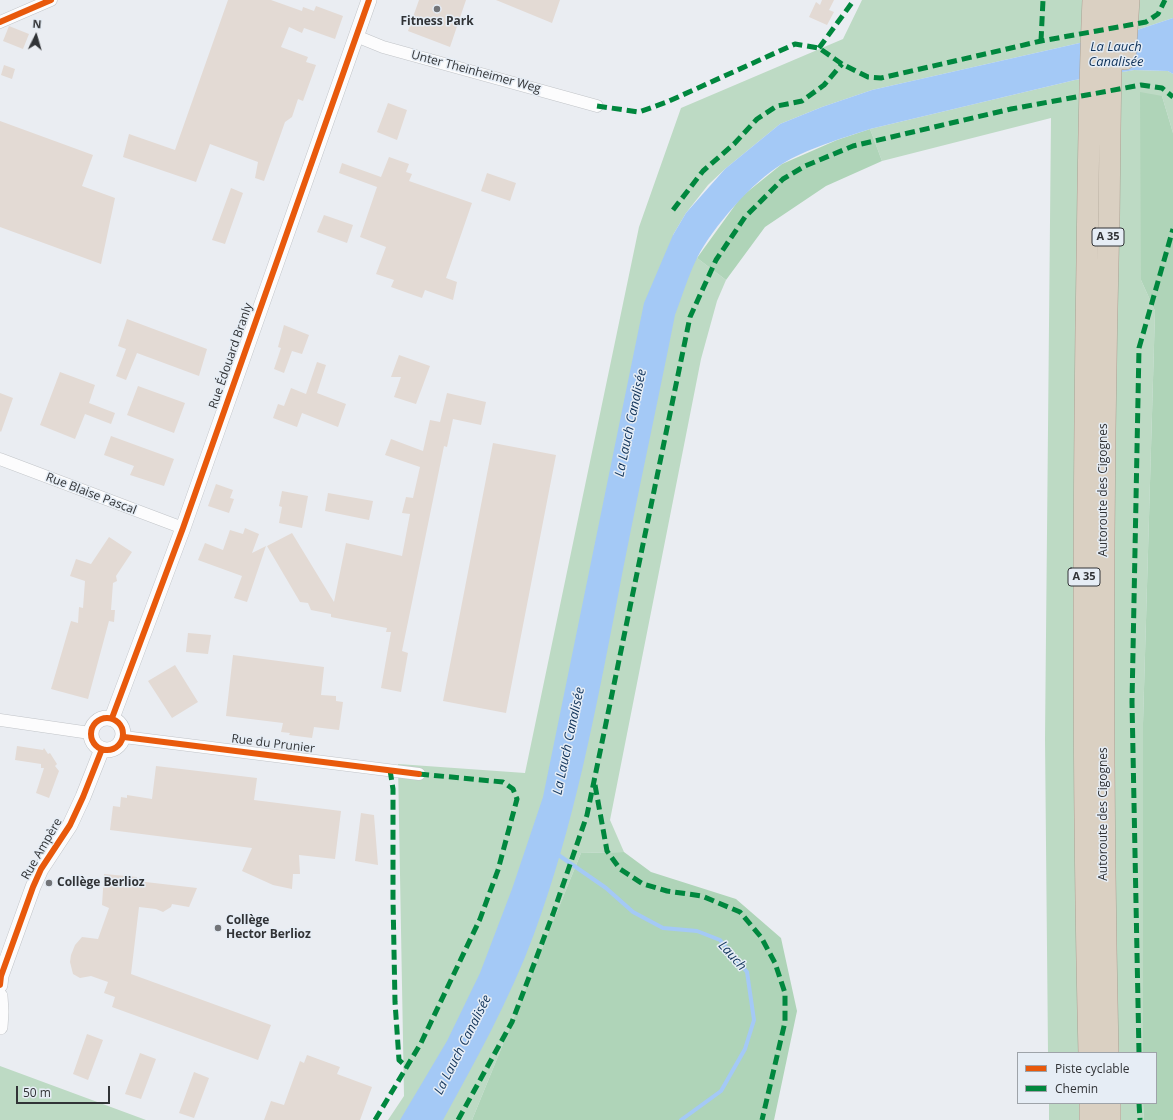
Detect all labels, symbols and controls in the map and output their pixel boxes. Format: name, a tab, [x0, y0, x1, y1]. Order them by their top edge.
marker: Fitness Park	[432, 4, 442, 14]
place label: Fitness Park	[400, 15, 474, 29]
north arrow	[16, 16, 56, 56]
text: N	[32, 16, 42, 31]
water label: La Lauch Canalisée	[1089, 39, 1143, 70]
street label: Unter Theinheimer Weg	[410, 48, 542, 96]
road number: A 35	[1092, 228, 1124, 246]
street label: Rue Édouard Branly	[206, 301, 256, 411]
water label: La Lauch Canalisée	[612, 368, 650, 478]
street label: Autoroute des Cigognes	[1097, 423, 1111, 557]
street label: Rue Blaise Pascal	[44, 470, 138, 518]
road number: A 35	[1068, 568, 1100, 586]
water label: La Lauch Canalisée	[550, 686, 588, 796]
street label: Rue du Prunier	[230, 732, 316, 756]
street label: Autoroute des Cigognes	[1097, 747, 1111, 881]
street label: Rue Ampère	[19, 816, 65, 882]
place label: Collège Berlioz	[57, 876, 145, 890]
marker: Collège Berlioz	[44, 878, 54, 888]
place label: Collège Hector Berlioz	[226, 914, 311, 942]
marker: Collège Hector Berlioz	[213, 923, 223, 933]
water label: Lauch	[715, 938, 749, 974]
water label: La Lauch Canalisée	[431, 993, 495, 1097]
legend	[1017, 1052, 1157, 1104]
text: Piste cyclable	[1055, 1060, 1129, 1077]
scale bar	[18, 1078, 112, 1104]
text: Chemin	[1055, 1080, 1098, 1097]
text: 50 m	[23, 1084, 51, 1101]

